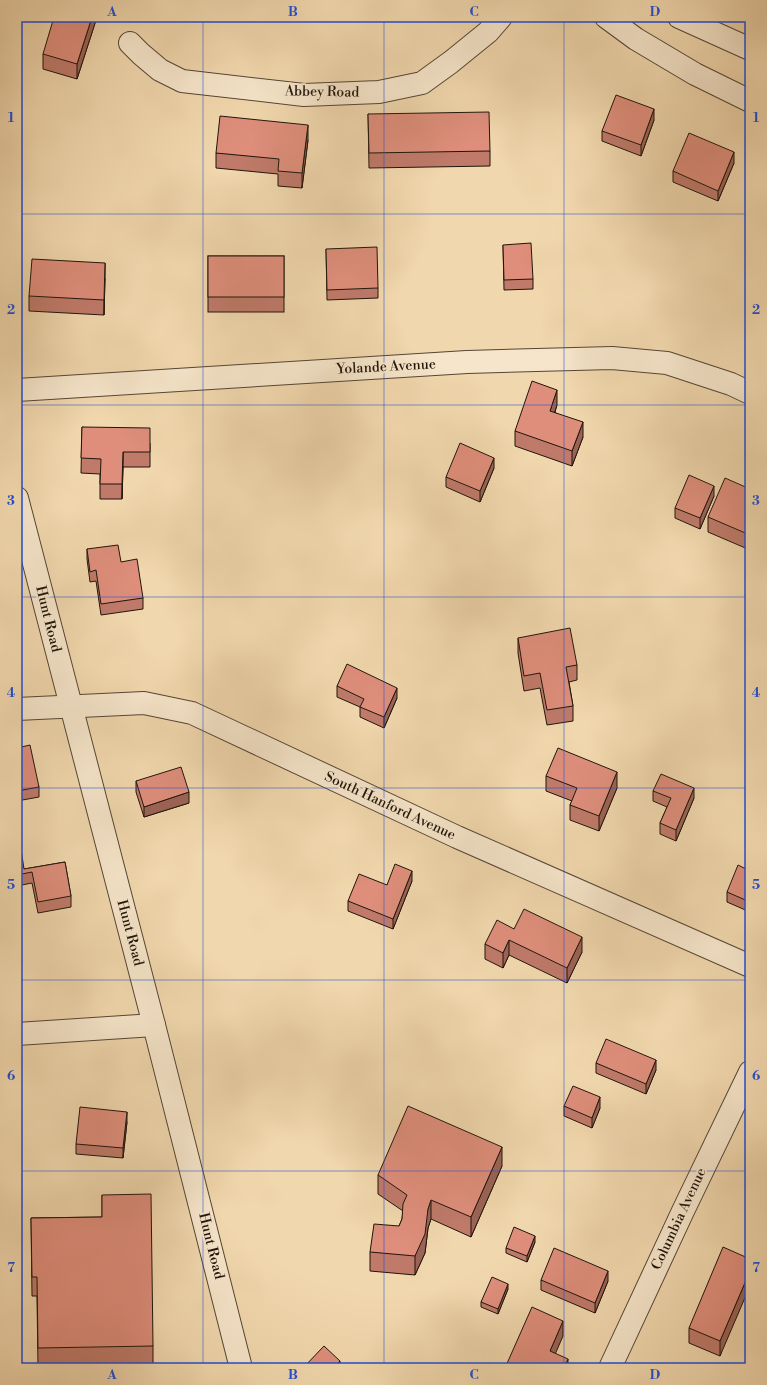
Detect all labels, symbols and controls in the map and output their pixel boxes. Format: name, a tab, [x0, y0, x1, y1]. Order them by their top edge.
text: A	[106, 4, 117, 20]
text: B	[288, 4, 298, 20]
text: C	[469, 4, 479, 20]
text: D	[650, 4, 660, 20]
street label: Abbey Road	[284, 82, 359, 102]
text: 1	[8, 110, 15, 126]
text: 1	[753, 110, 760, 126]
text: 2	[7, 302, 15, 318]
text: 2	[752, 302, 760, 318]
street label: Yolande Avenue	[335, 355, 436, 379]
text: 3	[7, 493, 15, 509]
text: 3	[752, 493, 760, 509]
street label: Hunt Road	[31, 584, 65, 654]
text: 4	[7, 685, 16, 701]
text: 4	[752, 685, 761, 701]
street label: South Hanford Avenue	[322, 768, 458, 844]
text: 5	[7, 877, 15, 893]
text: 5	[752, 877, 760, 893]
street label: Hunt Road	[113, 898, 147, 968]
text: 6	[7, 1068, 15, 1084]
text: 6	[752, 1068, 760, 1084]
street label: Columbia Avenue	[647, 1165, 711, 1273]
street label: Hunt Road	[194, 1211, 228, 1281]
text: 7	[7, 1260, 15, 1276]
text: 7	[752, 1260, 760, 1276]
text: A	[106, 1367, 117, 1383]
text: B	[288, 1367, 298, 1383]
text: C	[469, 1367, 479, 1383]
text: D	[650, 1367, 660, 1383]

